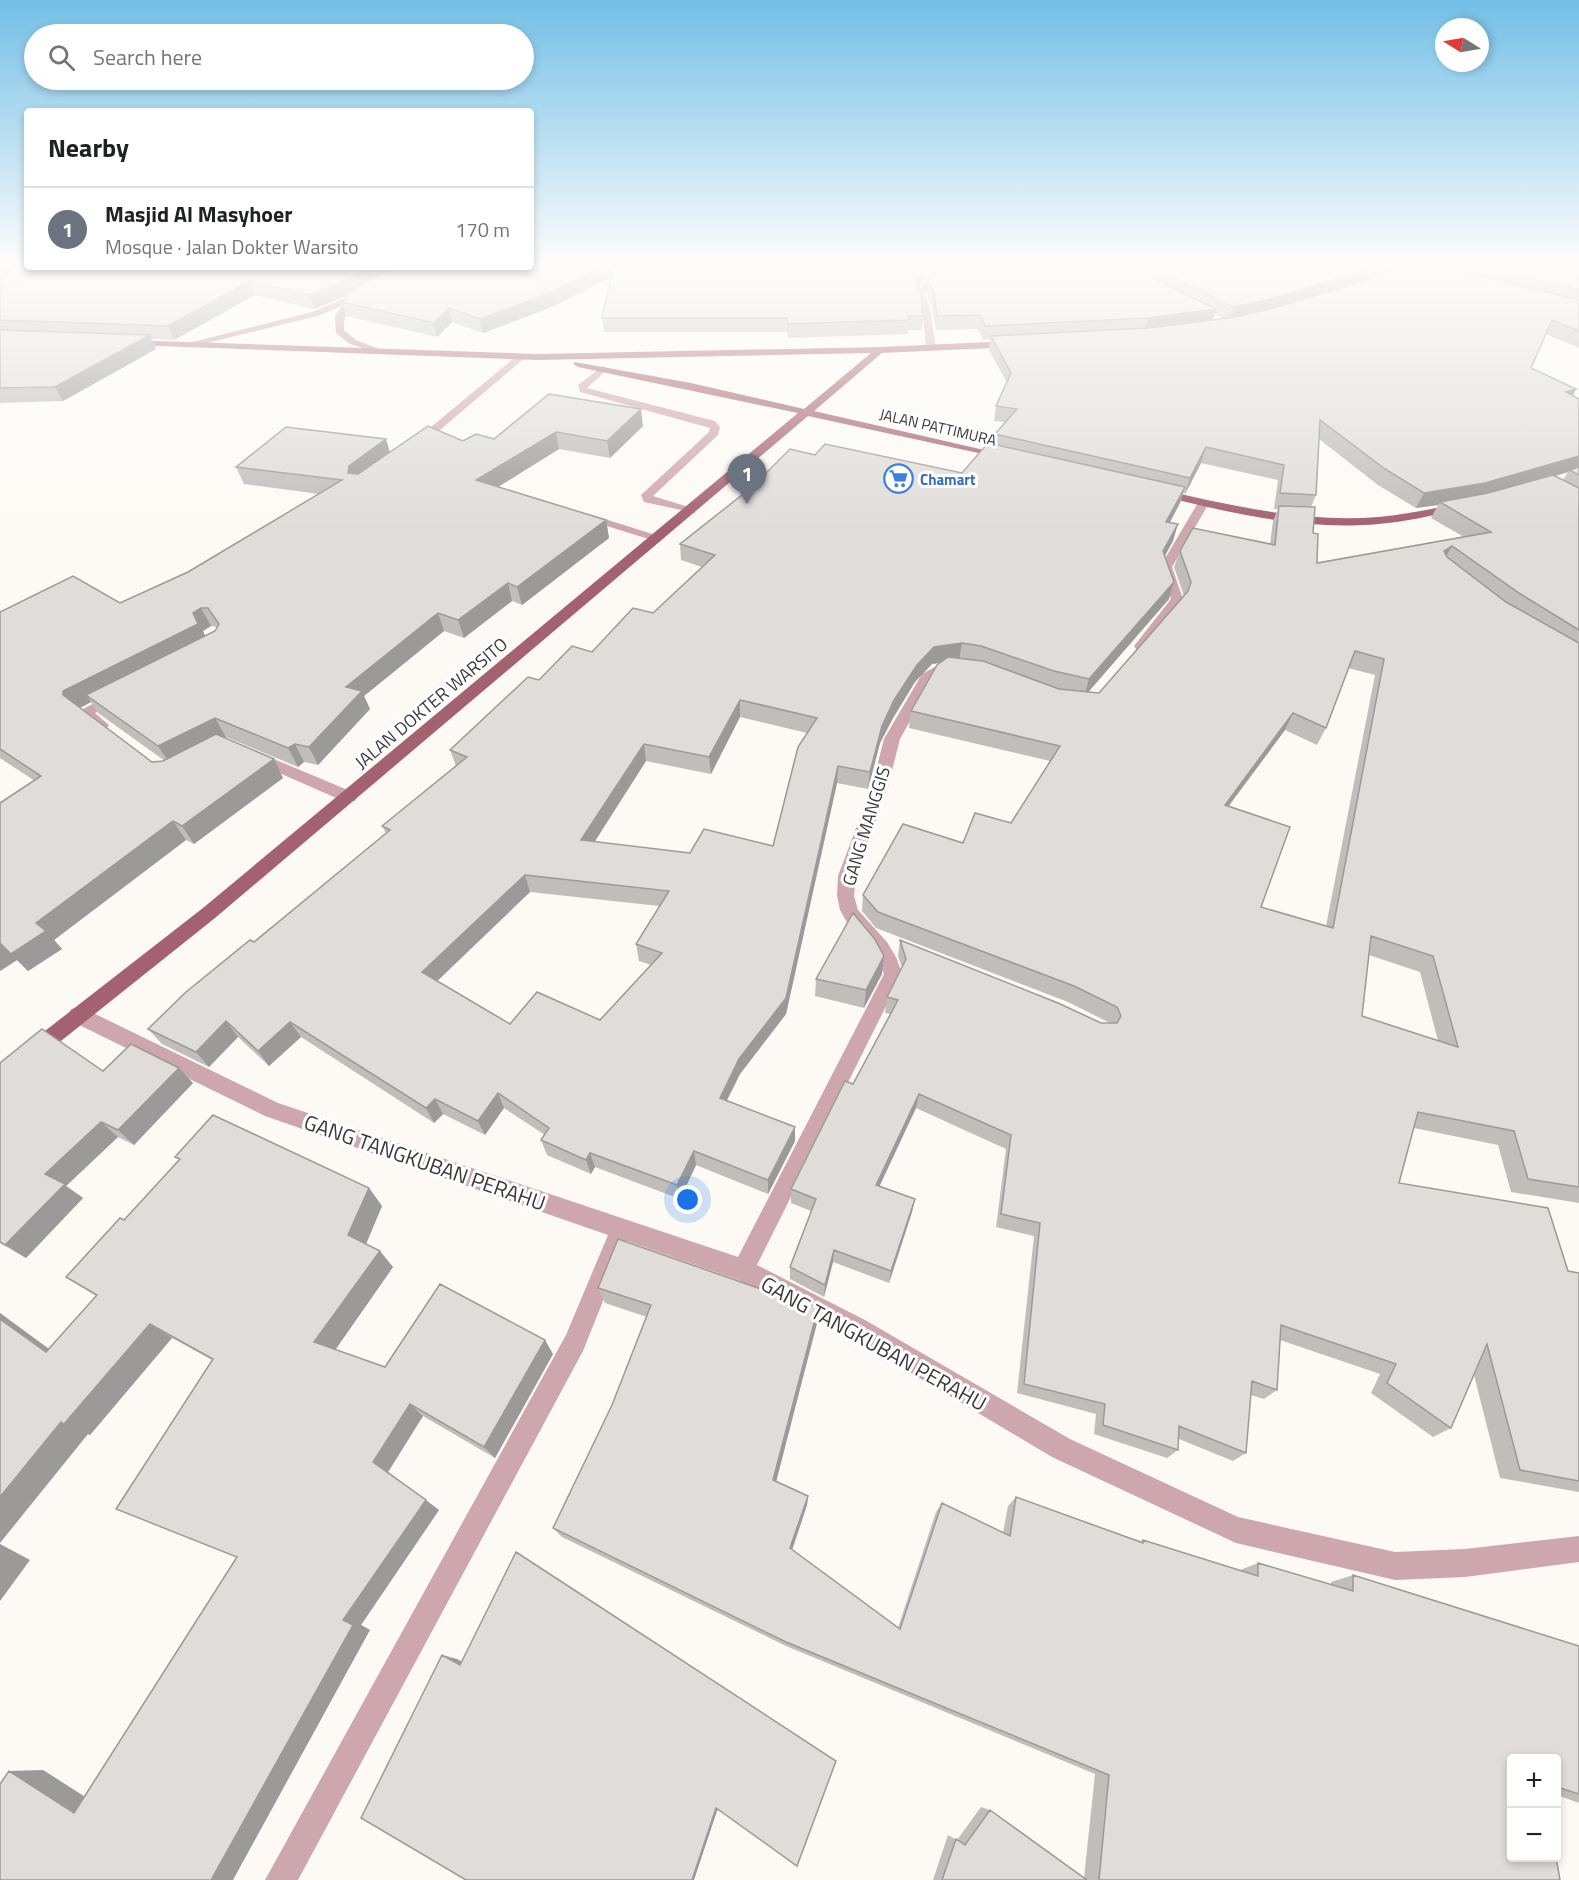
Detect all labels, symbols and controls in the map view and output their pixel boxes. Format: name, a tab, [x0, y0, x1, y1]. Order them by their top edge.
north arrow	[1435, 18, 1489, 72]
search box	[24, 24, 534, 90]
text: Search here	[93, 40, 202, 74]
icon: search	[45, 41, 78, 74]
text: Nearby	[48, 128, 129, 167]
text: Masjid Al Masyhoer	[105, 197, 292, 231]
text: 1	[62, 214, 73, 245]
text: 170 m	[455, 214, 510, 245]
text: Mosque · Jalan Dokter Warsito	[105, 231, 359, 262]
street label: JALAN PATTIMURA	[877, 402, 999, 452]
pin: 1	[728, 454, 766, 504]
supermarket icon: Chamart	[883, 463, 915, 495]
place label: Chamart	[920, 468, 976, 491]
street label: JALAN DOKTER WARSITO	[349, 631, 513, 775]
street label: GANG MANGGIS	[835, 763, 897, 889]
street label: GANG TANGKUBAN PERAHU	[300, 1106, 550, 1218]
your location	[673, 1185, 702, 1214]
street label: GANG TANGKUBAN PERAHU	[755, 1268, 993, 1418]
map controls	[1507, 1754, 1561, 1862]
button: +	[1507, 1754, 1561, 1808]
button: −	[1507, 1808, 1561, 1862]

